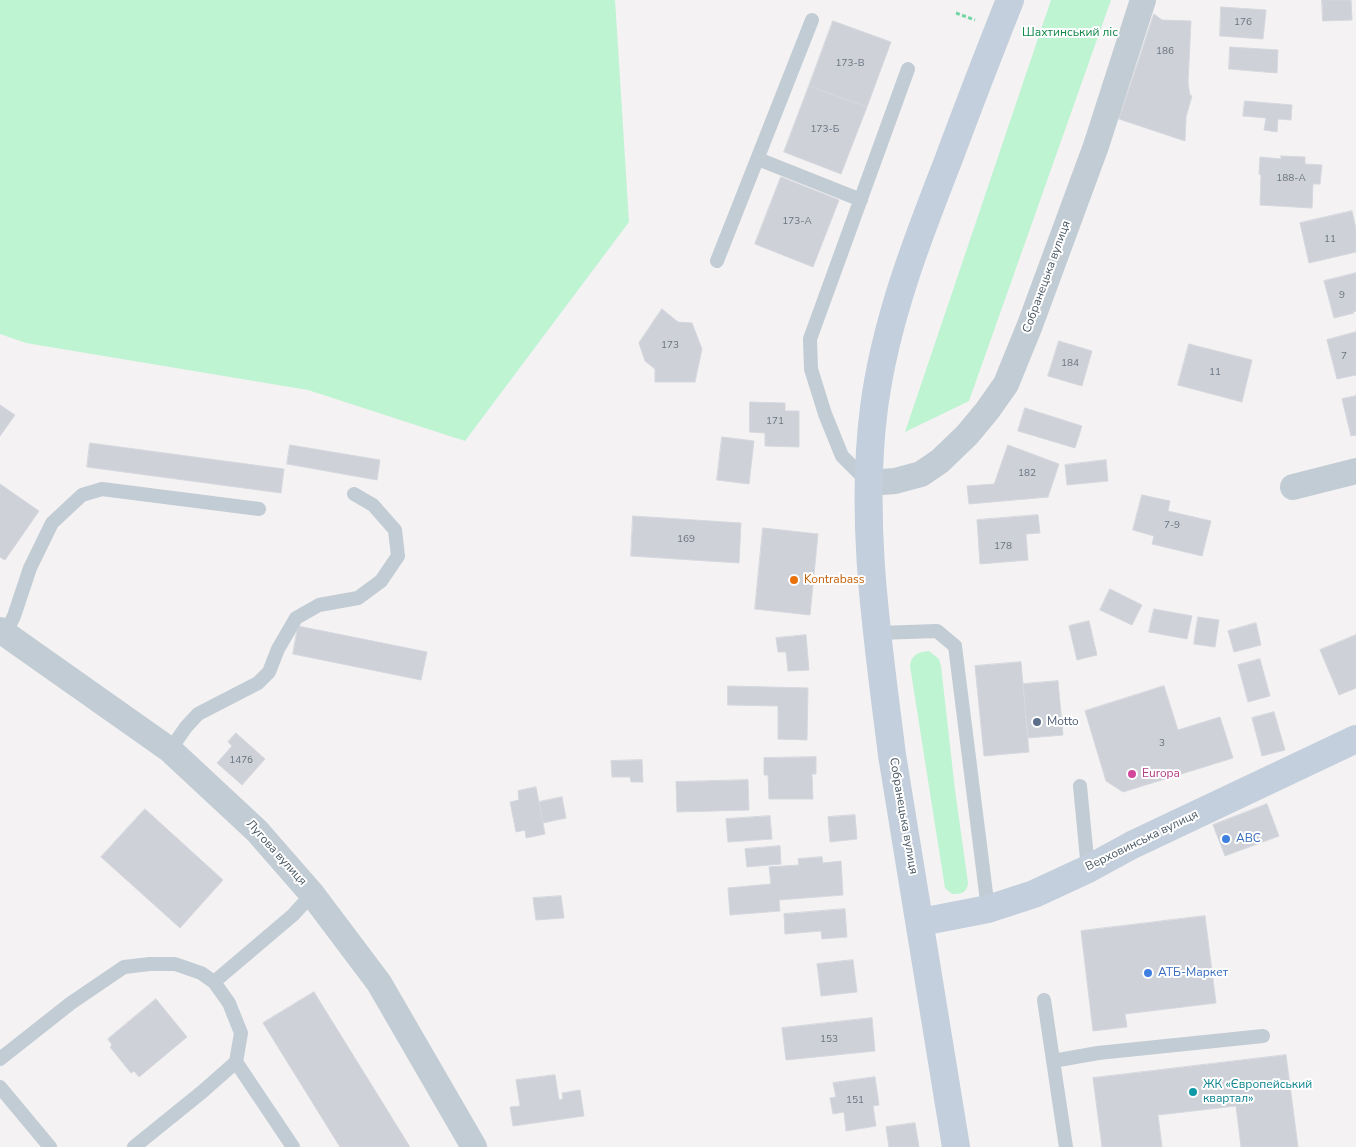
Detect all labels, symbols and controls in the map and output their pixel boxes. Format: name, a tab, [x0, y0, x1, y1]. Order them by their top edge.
house number: 176	[1234, 17, 1252, 29]
park label: Шахтинський ліс	[1022, 26, 1118, 40]
house number: 186	[1156, 46, 1174, 58]
house number: 173-В	[836, 58, 864, 70]
house number: 173-Б	[811, 124, 839, 136]
house number: 188-А	[1276, 173, 1306, 185]
house number: 173-А	[782, 216, 812, 228]
street label: Собранецька вулиця	[1020, 219, 1074, 335]
house number: 11	[1324, 234, 1336, 246]
house number: 9	[1339, 290, 1345, 302]
house number: 173	[661, 340, 679, 352]
house number: 7	[1341, 351, 1347, 363]
house number: 184	[1061, 358, 1079, 370]
house number: 11	[1209, 367, 1221, 379]
house number: 171	[766, 416, 784, 428]
house number: 182	[1018, 468, 1036, 480]
house number: 7-9	[1164, 520, 1180, 532]
house number: 169	[677, 534, 695, 546]
house number: 178	[994, 541, 1012, 553]
place label: Kontrabass	[804, 573, 865, 587]
marker: Kontrabass	[788, 574, 800, 586]
place label: Motto	[1047, 715, 1079, 729]
marker: Motto	[1031, 716, 1043, 728]
house number: 3	[1159, 738, 1165, 750]
house number: 147б	[229, 755, 253, 767]
street label: Собранецька вулиця	[886, 757, 920, 875]
place label: Europa	[1142, 767, 1180, 781]
marker: Europa	[1126, 768, 1138, 780]
street label: Верховинська вулиця	[1083, 807, 1201, 875]
street label: Лугова вулиця	[243, 817, 309, 889]
place label: ABC	[1236, 832, 1261, 846]
marker: ABC	[1220, 833, 1232, 845]
place label: АТБ-Маркет	[1158, 966, 1228, 980]
marker: АТБ-Маркет	[1142, 967, 1154, 979]
house number: 153	[820, 1034, 838, 1046]
place label: ЖК «Європейський квартал»	[1203, 1078, 1312, 1106]
marker: ЖК «Європейський квартал»	[1187, 1086, 1199, 1098]
house number: 151	[846, 1095, 864, 1107]

